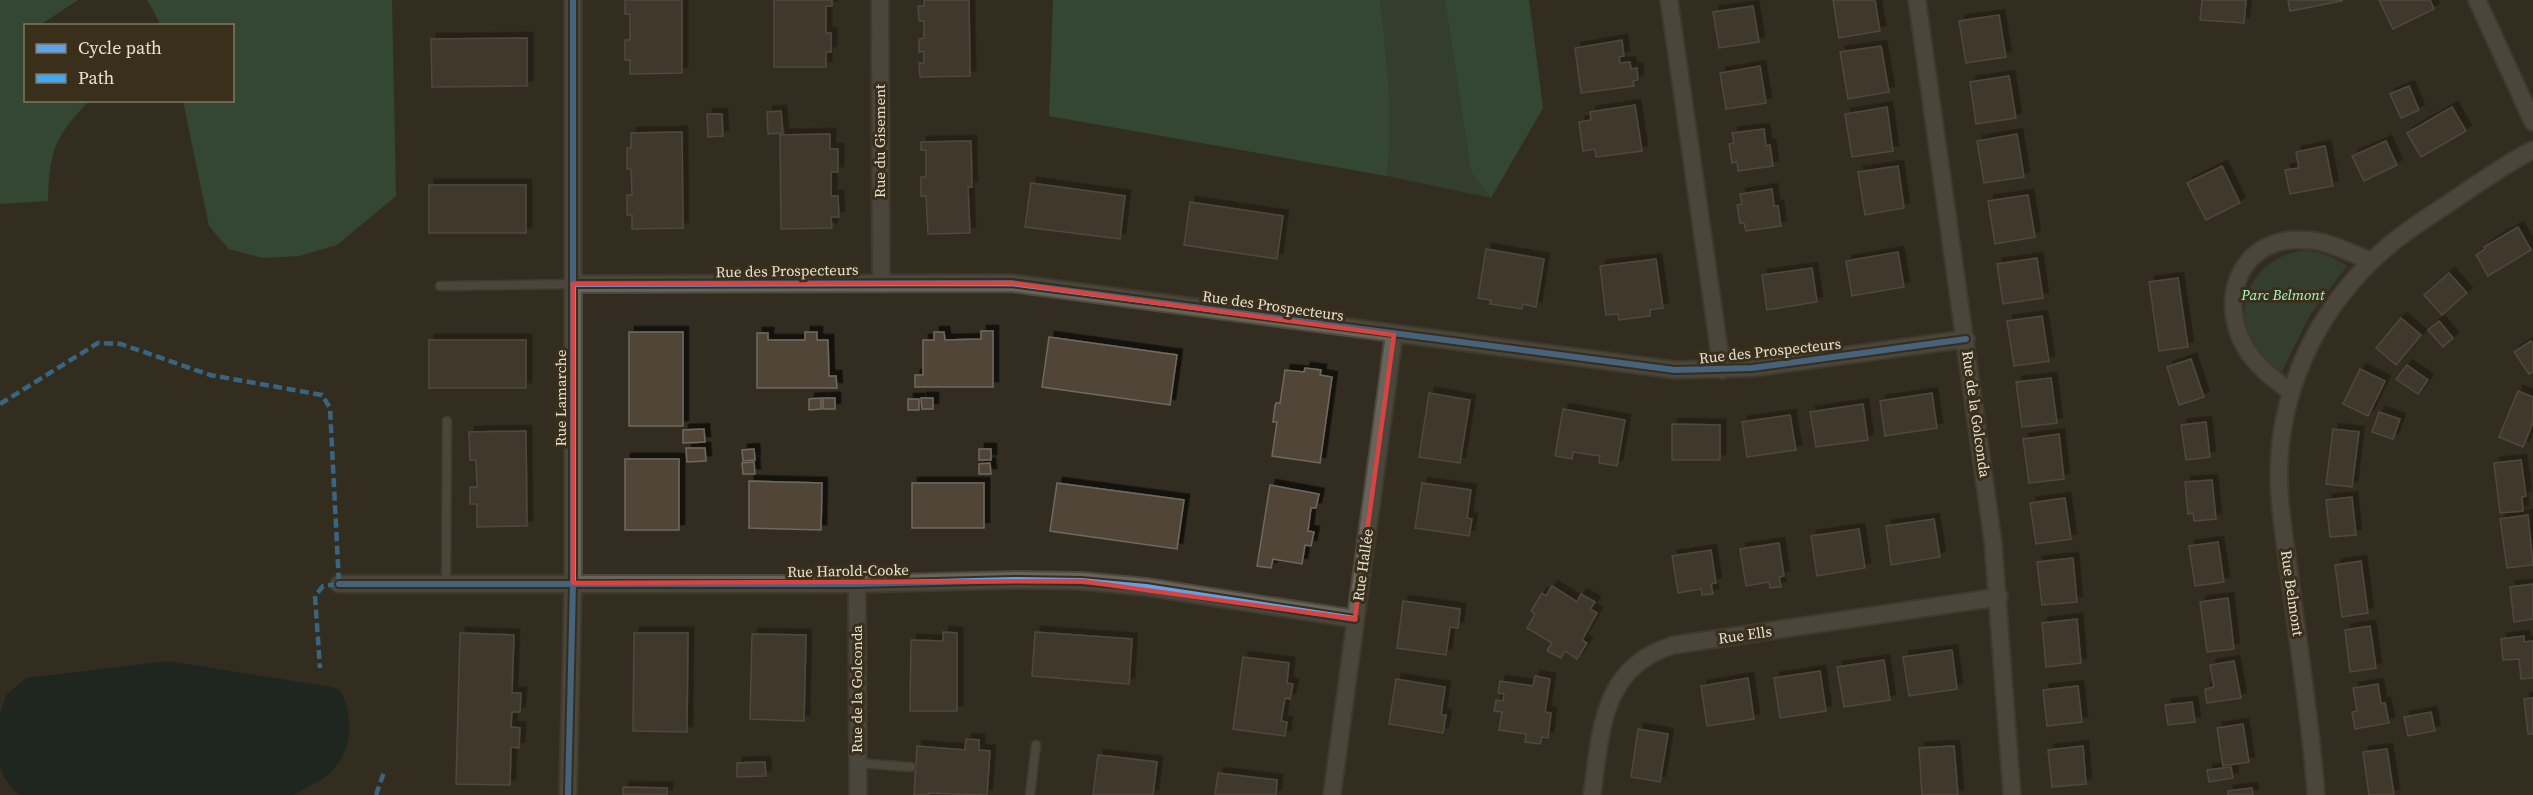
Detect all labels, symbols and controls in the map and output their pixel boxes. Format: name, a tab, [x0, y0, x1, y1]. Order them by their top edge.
legend	[24, 24, 234, 102]
text: Cycle path	[78, 35, 162, 60]
text: Path	[78, 65, 115, 90]
street label: Rue du Gisement	[869, 84, 890, 198]
street label: Rue des Prospecteurs	[715, 259, 858, 282]
park label: Parc Belmont	[2240, 284, 2326, 305]
street label: Rue des Prospecteurs	[1201, 285, 1345, 326]
street label: Rue des Prospecteurs	[1698, 333, 1842, 368]
street label: Rue Lamarche	[550, 349, 571, 446]
street label: Rue de la Golconda	[1957, 349, 1996, 479]
street label: Rue Hallée	[1347, 527, 1378, 602]
street label: Rue Belmont	[2276, 549, 2309, 637]
street label: Rue Harold-Cooke	[787, 559, 909, 582]
street label: Rue Ells	[1717, 620, 1773, 649]
street label: Rue de la Golconda	[846, 625, 867, 753]

